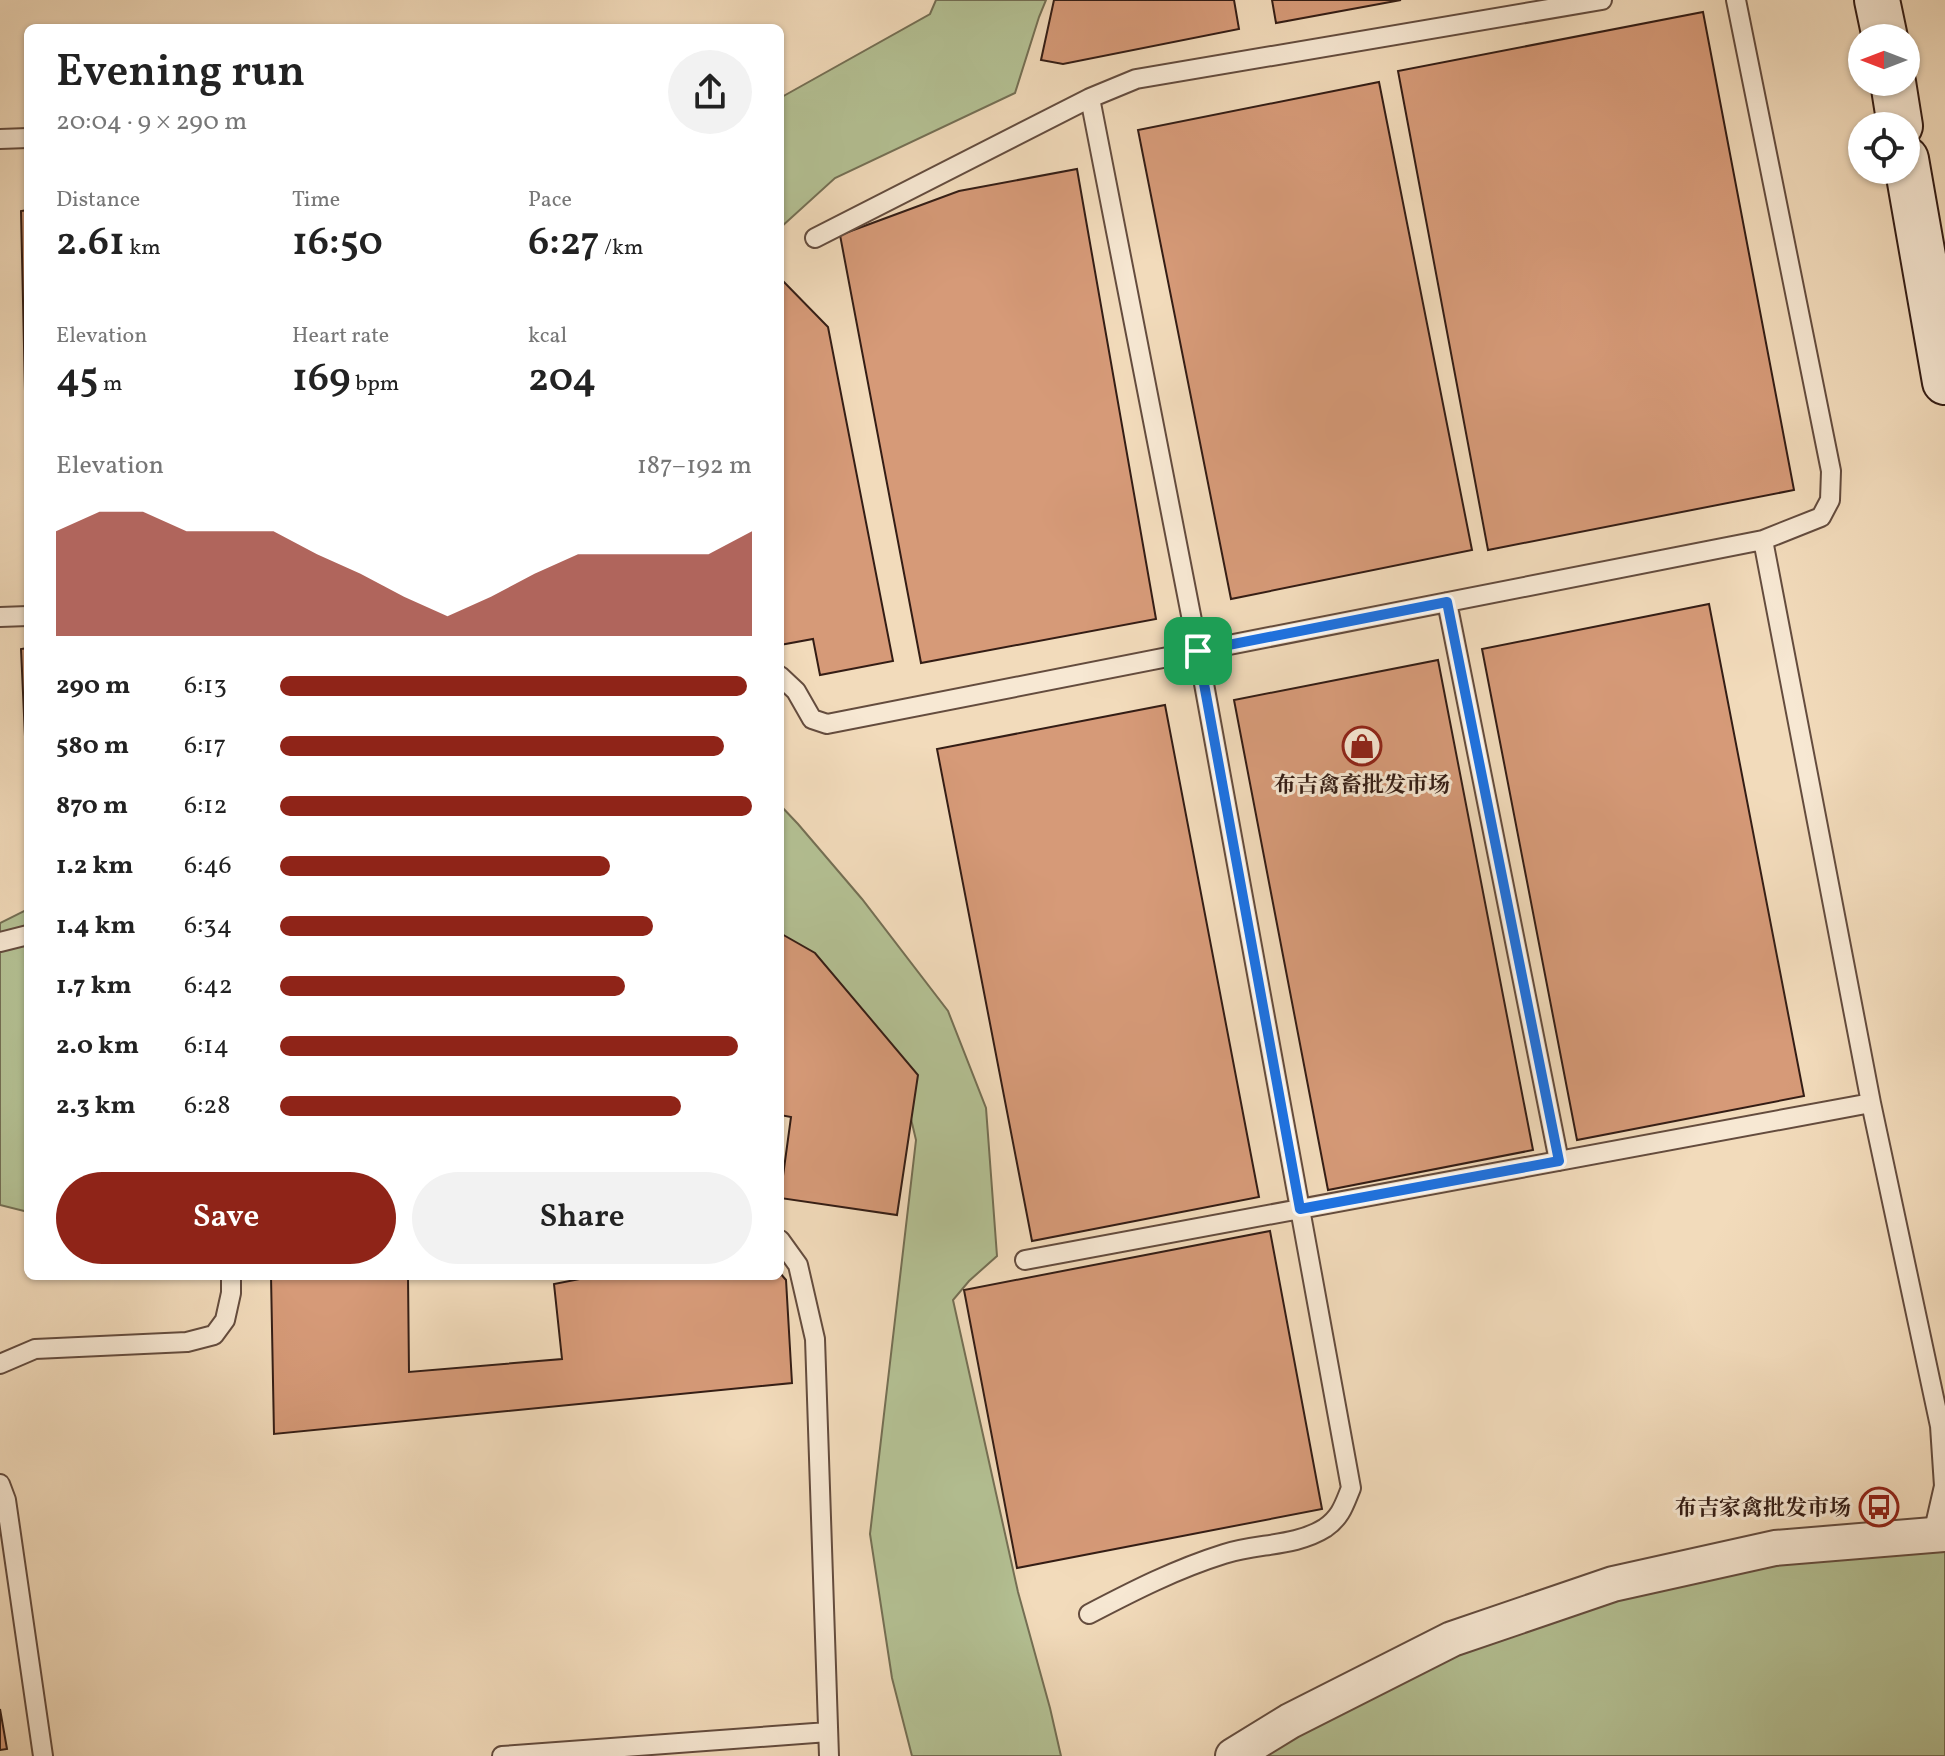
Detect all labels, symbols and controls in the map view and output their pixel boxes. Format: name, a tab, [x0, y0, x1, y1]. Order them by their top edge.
north arrow	[1848, 24, 1920, 96]
map controls	[1848, 24, 1920, 184]
text: Evening run	[56, 43, 305, 104]
button: share	[668, 50, 752, 134]
text: 20:04 · 9 × 290 m	[56, 104, 247, 140]
button: locate	[1848, 112, 1920, 184]
text: Distance	[56, 185, 140, 216]
text: Time	[292, 185, 340, 216]
text: Pace	[528, 185, 572, 216]
text: 2.61	[56, 216, 125, 272]
text: 16:50	[292, 216, 383, 272]
text: 6:27	[528, 216, 599, 272]
text: km	[125, 233, 161, 264]
text: /km	[599, 233, 643, 264]
text: Elevation	[56, 321, 147, 352]
text: Heart rate	[292, 321, 389, 352]
text: kcal	[528, 321, 567, 352]
text: 45	[56, 352, 99, 408]
text: 169	[292, 352, 351, 408]
text: 204	[528, 352, 596, 408]
text: m	[99, 369, 122, 400]
text: bpm	[351, 369, 399, 400]
text: Elevation	[56, 448, 164, 484]
text: 187–192 m	[637, 448, 752, 484]
pin	[1164, 617, 1232, 685]
icon: arrive	[1176, 629, 1220, 673]
text: 290 m	[56, 668, 130, 704]
text: 6:13	[184, 668, 227, 704]
shop icon: 布吉禽畜批发市场	[1341, 725, 1383, 767]
text: 580 m	[56, 728, 129, 764]
text: 6:17	[184, 728, 226, 764]
place label: 布吉禽畜批发市场	[1274, 771, 1450, 802]
text: 870 m	[56, 788, 128, 824]
text: 6:12	[184, 788, 227, 824]
text: 1.2 km	[56, 848, 133, 884]
text: 6:46	[184, 848, 232, 884]
text: 1.4 km	[56, 908, 136, 944]
text: 6:34	[184, 908, 232, 944]
text: 1.7 km	[56, 968, 132, 1004]
text: 6:42	[184, 968, 233, 1004]
text: 2.0 km	[56, 1028, 139, 1064]
text: 6:14	[184, 1028, 229, 1064]
text: 2.3 km	[56, 1088, 136, 1124]
text: 6:28	[184, 1088, 230, 1124]
button: Save	[56, 1172, 396, 1264]
button: Share	[412, 1172, 752, 1264]
bus stop icon: 布吉家禽批发市场	[1858, 1486, 1900, 1528]
place label: 布吉家禽批发市场	[1675, 1494, 1851, 1525]

